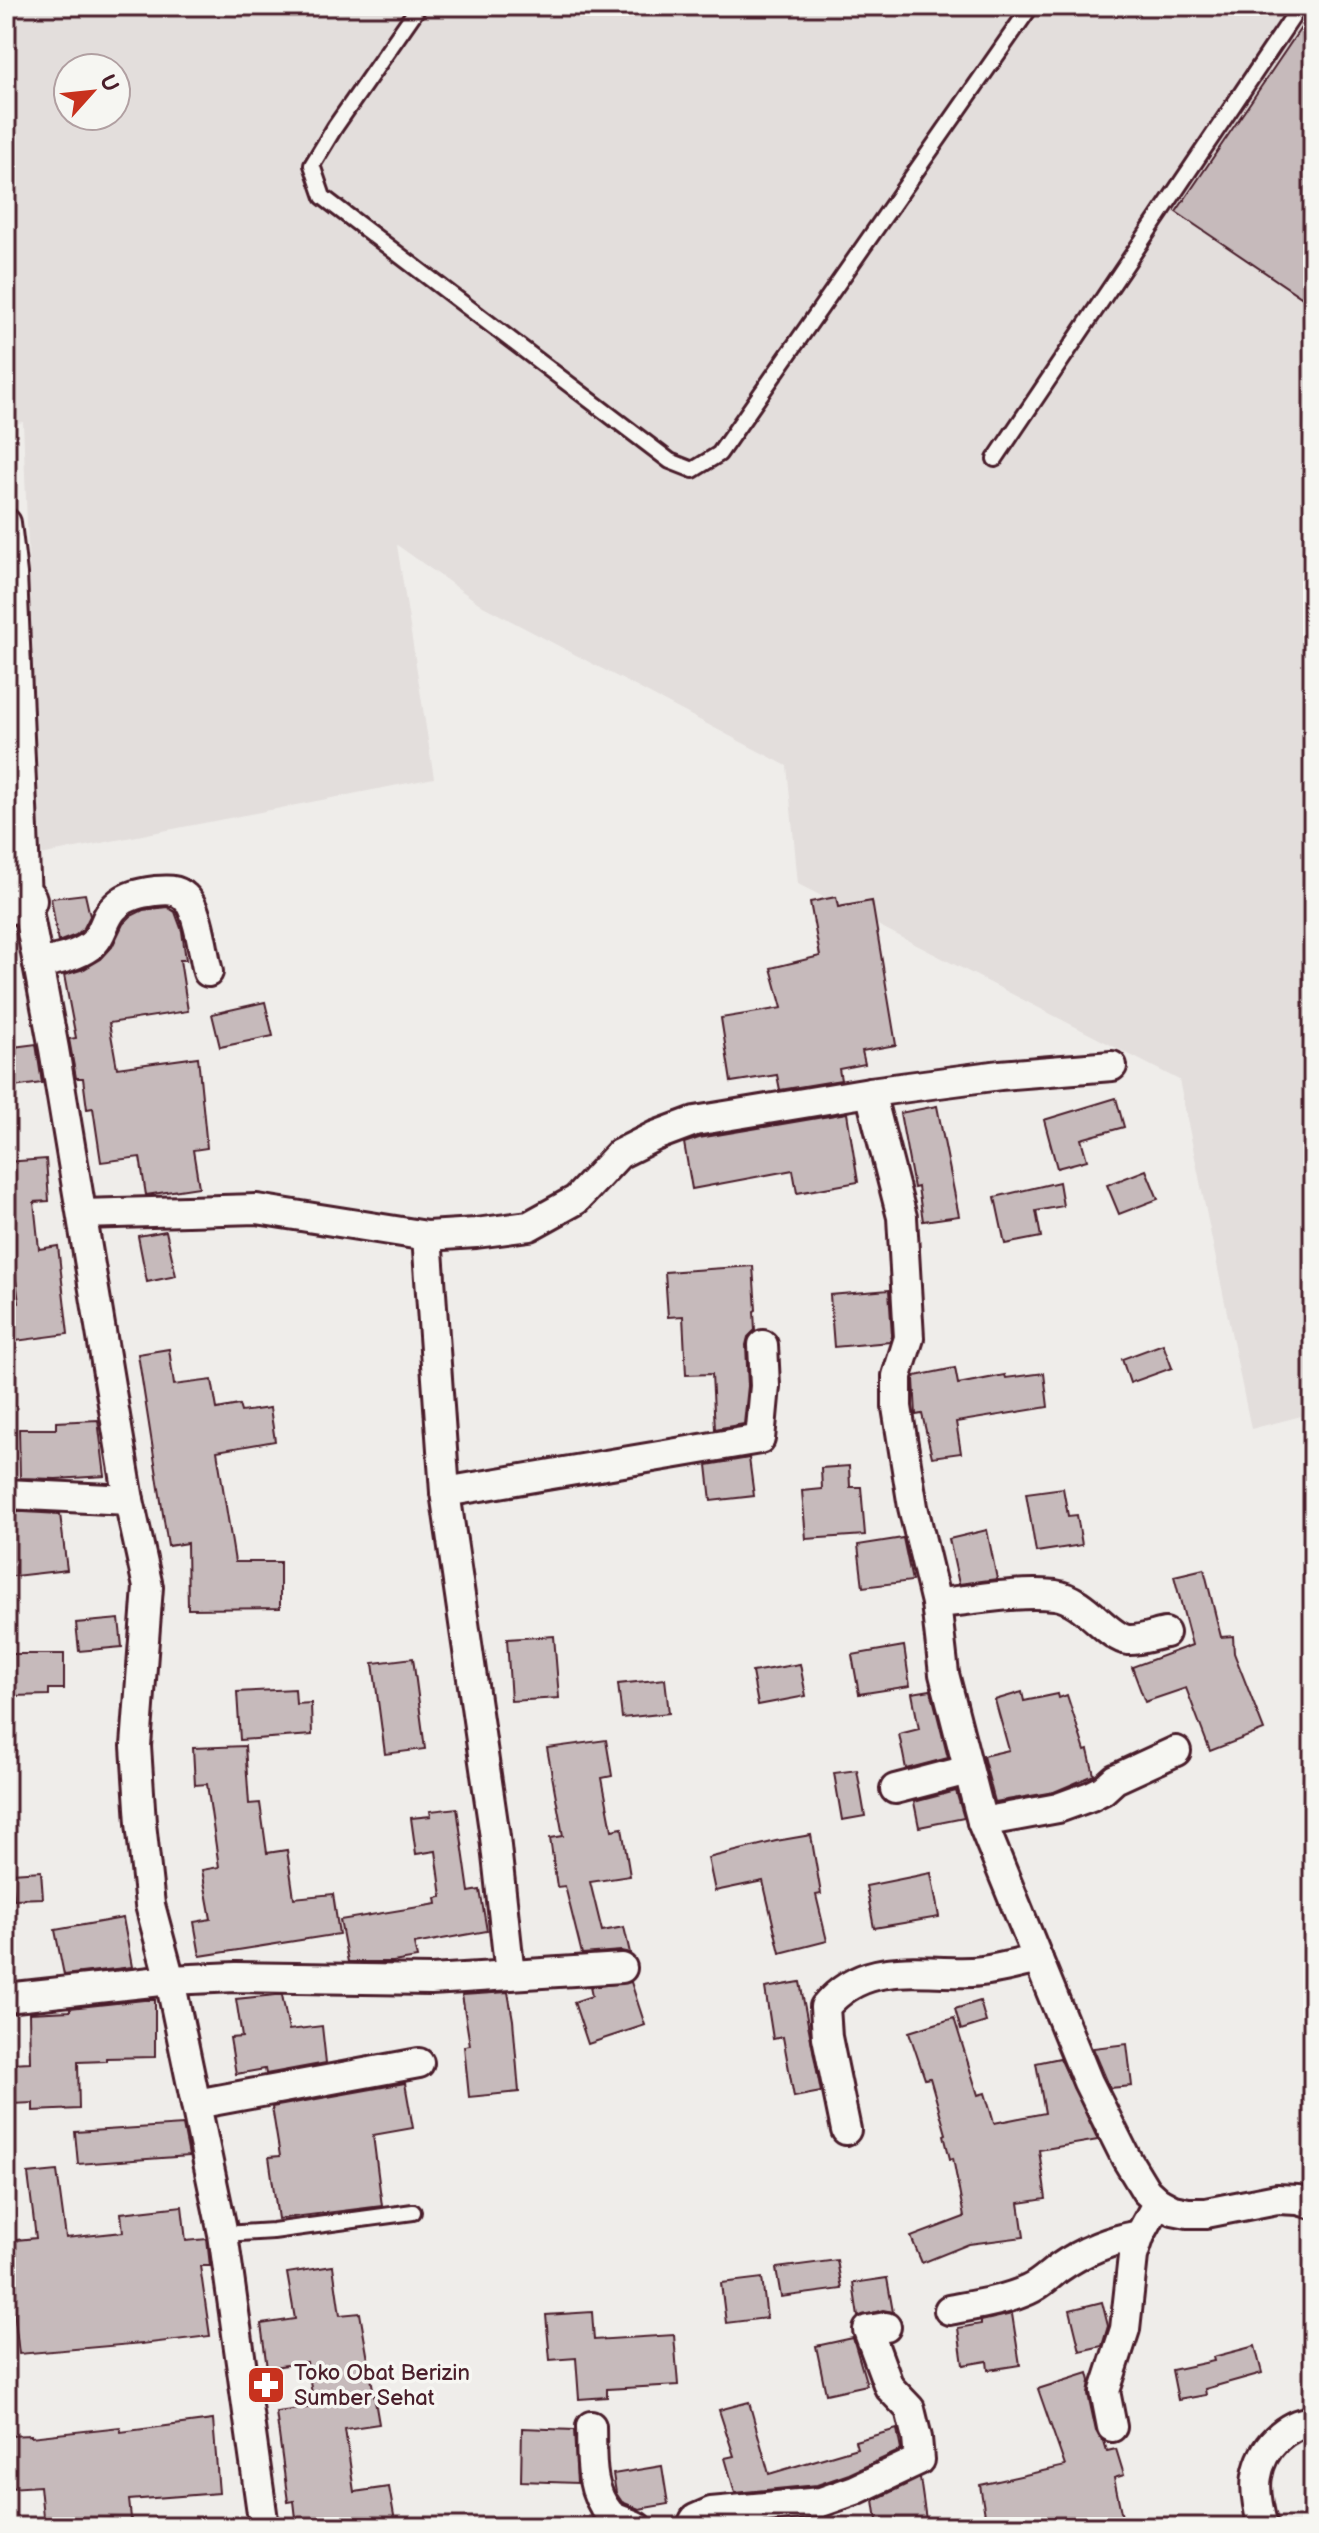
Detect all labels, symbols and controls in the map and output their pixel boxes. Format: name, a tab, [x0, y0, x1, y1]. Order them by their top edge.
north arrow	[52, 52, 132, 132]
text: U	[93, 70, 124, 97]
place label: Toko Obat Berizin Sumber Sehat	[294, 2360, 470, 2412]
pharmacy icon: Toko Obat Berizin Sumber Sehat	[245, 2364, 287, 2406]

